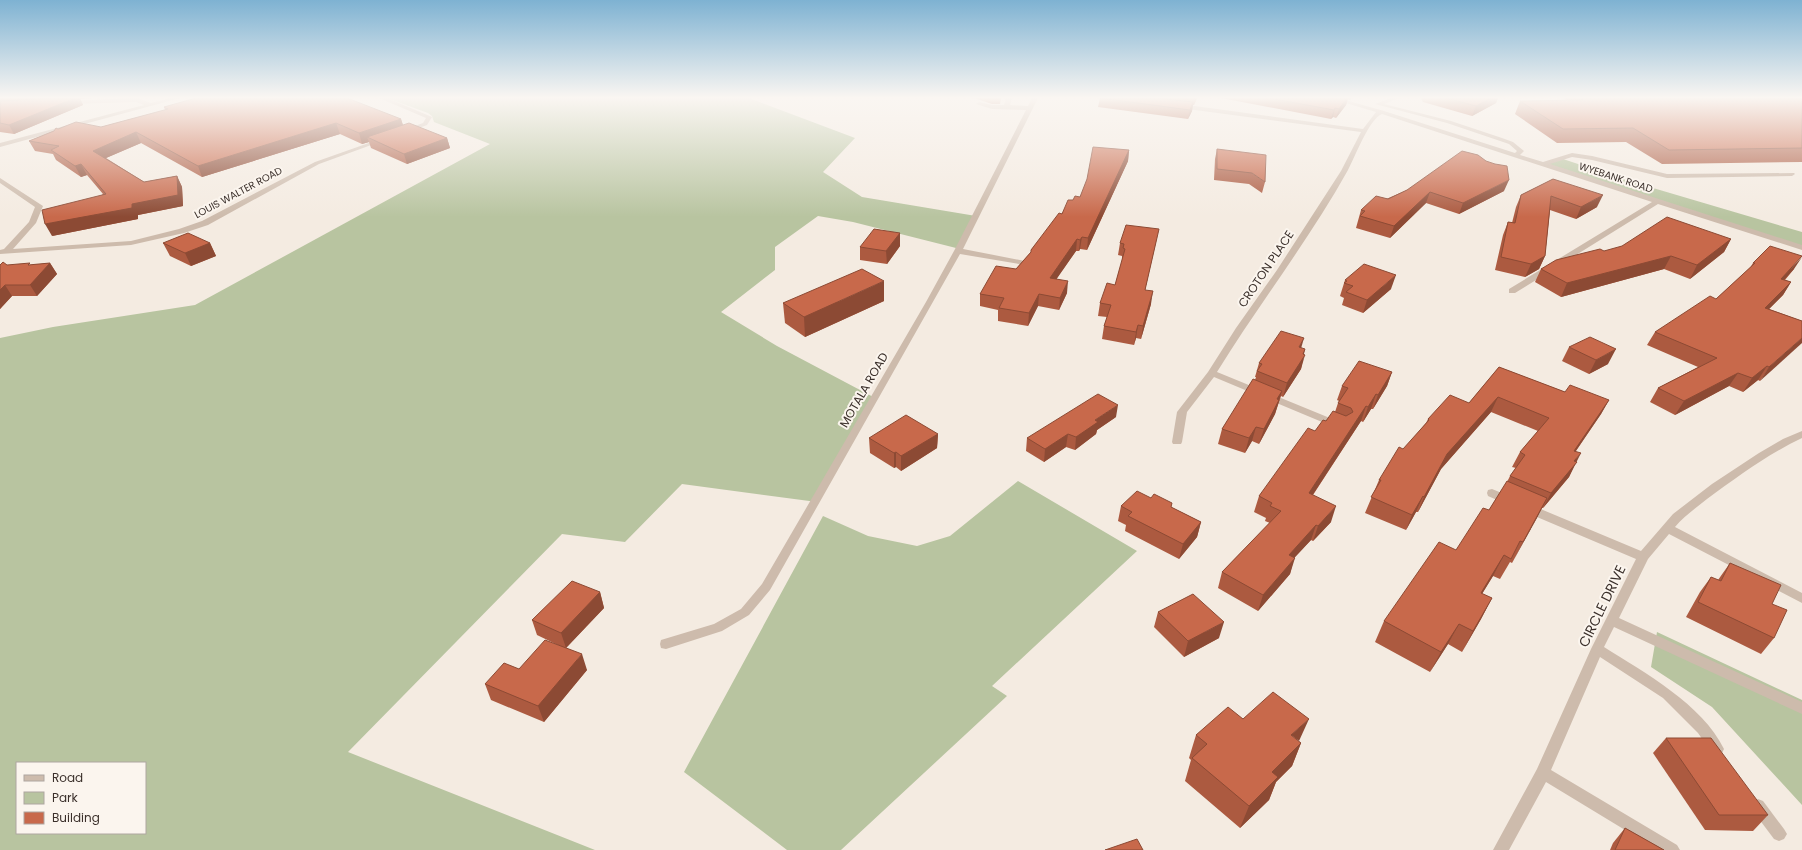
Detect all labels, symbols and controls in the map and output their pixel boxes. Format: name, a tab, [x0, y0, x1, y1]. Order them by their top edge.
street label: WYEBANK ROAD	[1577, 158, 1655, 197]
street label: LOUIS WALTER ROAD	[192, 163, 285, 222]
street label: CROTON PLACE	[1234, 227, 1298, 310]
street label: MOTALA ROAD	[835, 349, 892, 430]
street label: CIRCLE DRIVE	[1573, 562, 1631, 650]
legend	[16, 762, 146, 834]
text: Road	[52, 769, 83, 786]
text: Park	[52, 789, 79, 806]
text: Building	[52, 809, 100, 826]

